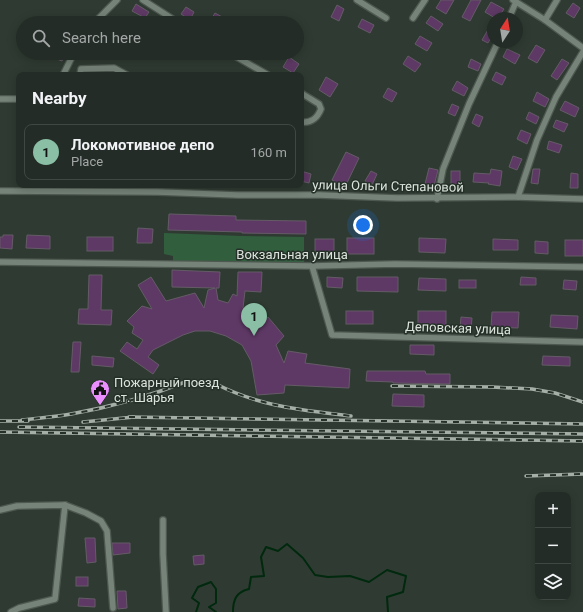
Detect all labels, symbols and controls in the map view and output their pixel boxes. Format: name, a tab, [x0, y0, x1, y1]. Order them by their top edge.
north arrow	[487, 12, 523, 48]
search box	[16, 16, 304, 60]
icon: search	[30, 27, 52, 49]
text: Search here	[62, 29, 141, 47]
text: Nearby	[32, 88, 87, 108]
text: Локомотивное депо	[71, 136, 214, 154]
text: 1	[42, 145, 50, 160]
text: 160 m	[250, 145, 287, 160]
text: Place	[71, 154, 103, 169]
street label: улица Ольги Степановой	[312, 177, 464, 195]
your location	[353, 215, 373, 235]
street label: Вокзальная улица	[236, 247, 348, 262]
pin: 1	[241, 303, 267, 336]
street label: Деповская улица	[405, 319, 511, 337]
place label: Пожарный поезд ст. Шарья	[114, 375, 220, 405]
public building icon: Пожарный поезд ст. Шарья	[89, 378, 111, 406]
map controls	[535, 492, 571, 600]
button: +	[535, 492, 571, 528]
button: −	[535, 528, 571, 564]
button: layers	[535, 564, 571, 600]

